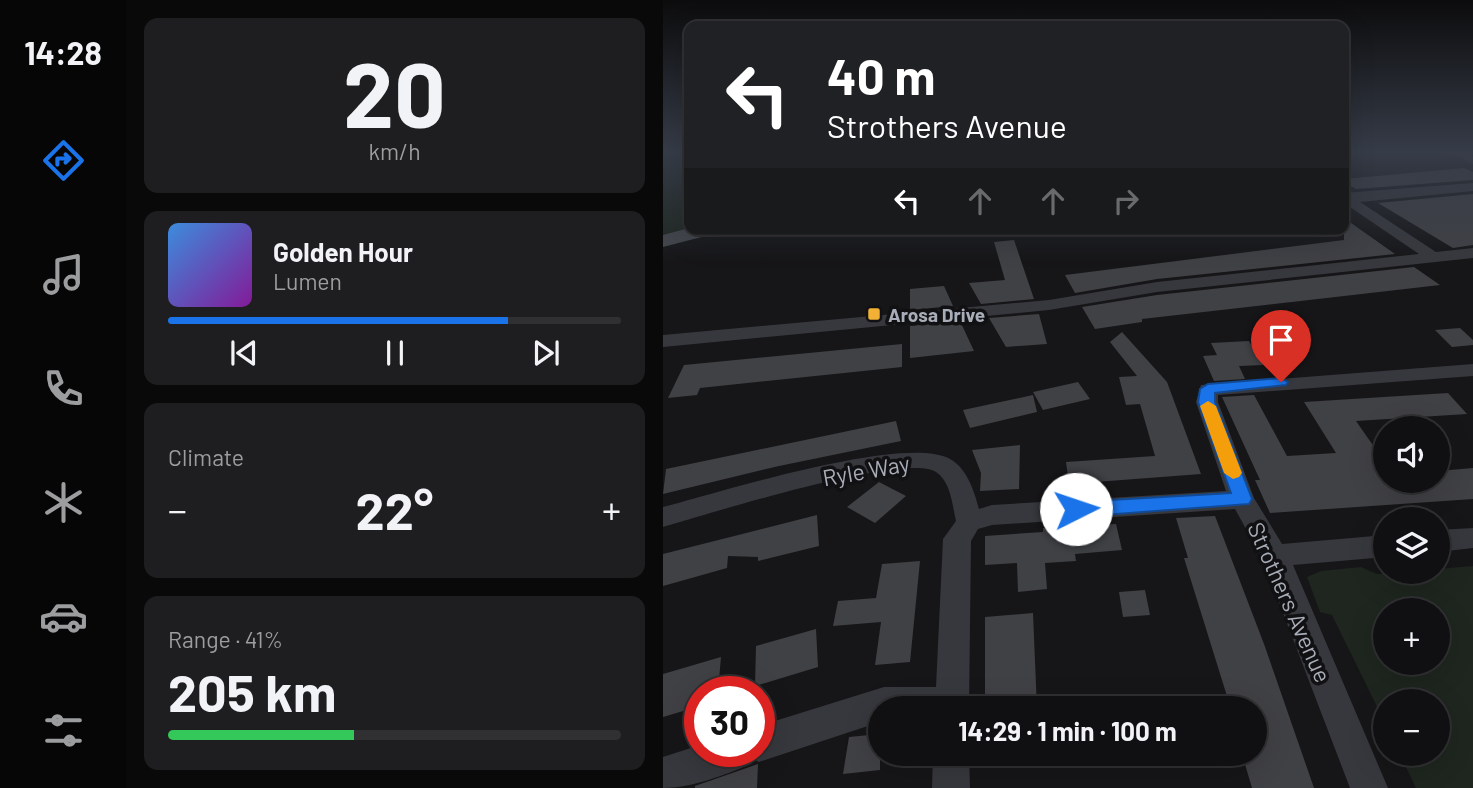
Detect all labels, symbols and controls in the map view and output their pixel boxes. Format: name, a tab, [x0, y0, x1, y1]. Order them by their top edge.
text: 14:28	[24, 33, 102, 71]
text: 20	[343, 37, 446, 146]
text: 40 m	[827, 46, 935, 105]
icon: left	[712, 49, 803, 140]
text: Strothers Avenue	[827, 106, 1067, 144]
icon: directions	[39, 136, 88, 185]
text: km/h	[368, 137, 421, 165]
icon: left	[888, 182, 926, 220]
icon: ahead	[961, 182, 999, 220]
icon: ahead	[1034, 182, 1072, 220]
icon: right	[1107, 182, 1145, 220]
text: Golden Hour	[273, 236, 413, 267]
icon: music	[39, 250, 88, 299]
text: Lumen	[273, 267, 342, 295]
place label: Arosa Drive	[888, 303, 985, 326]
marker: Arosa Drive	[866, 306, 882, 322]
pin	[1251, 310, 1311, 382]
icon: arrive	[1262, 321, 1300, 359]
icon: previous	[225, 334, 263, 372]
icon: pause	[376, 334, 414, 372]
icon: next	[527, 334, 565, 372]
icon: phone	[39, 364, 88, 413]
map controls	[1373, 416, 1450, 766]
button: sound	[1373, 416, 1450, 493]
text: Climate	[168, 443, 244, 471]
street label: Ryle Way	[820, 448, 912, 491]
position arrow	[1039, 472, 1113, 546]
icon: climate	[39, 478, 88, 527]
text: 22°	[356, 478, 433, 540]
text: −	[168, 486, 187, 532]
text: +	[602, 486, 621, 532]
button: layers	[1373, 507, 1450, 584]
street label: Strothers Avenue	[1242, 518, 1338, 686]
icon: car	[39, 592, 88, 641]
button: +	[1373, 598, 1450, 675]
text: Range · 41%	[168, 625, 283, 653]
text: 205 km	[168, 660, 336, 722]
speed limit sign: 30	[684, 676, 775, 767]
button: −	[1373, 689, 1450, 766]
icon: filters	[39, 706, 88, 755]
text: 14:29 · 1 min · 100 m	[958, 715, 1177, 746]

